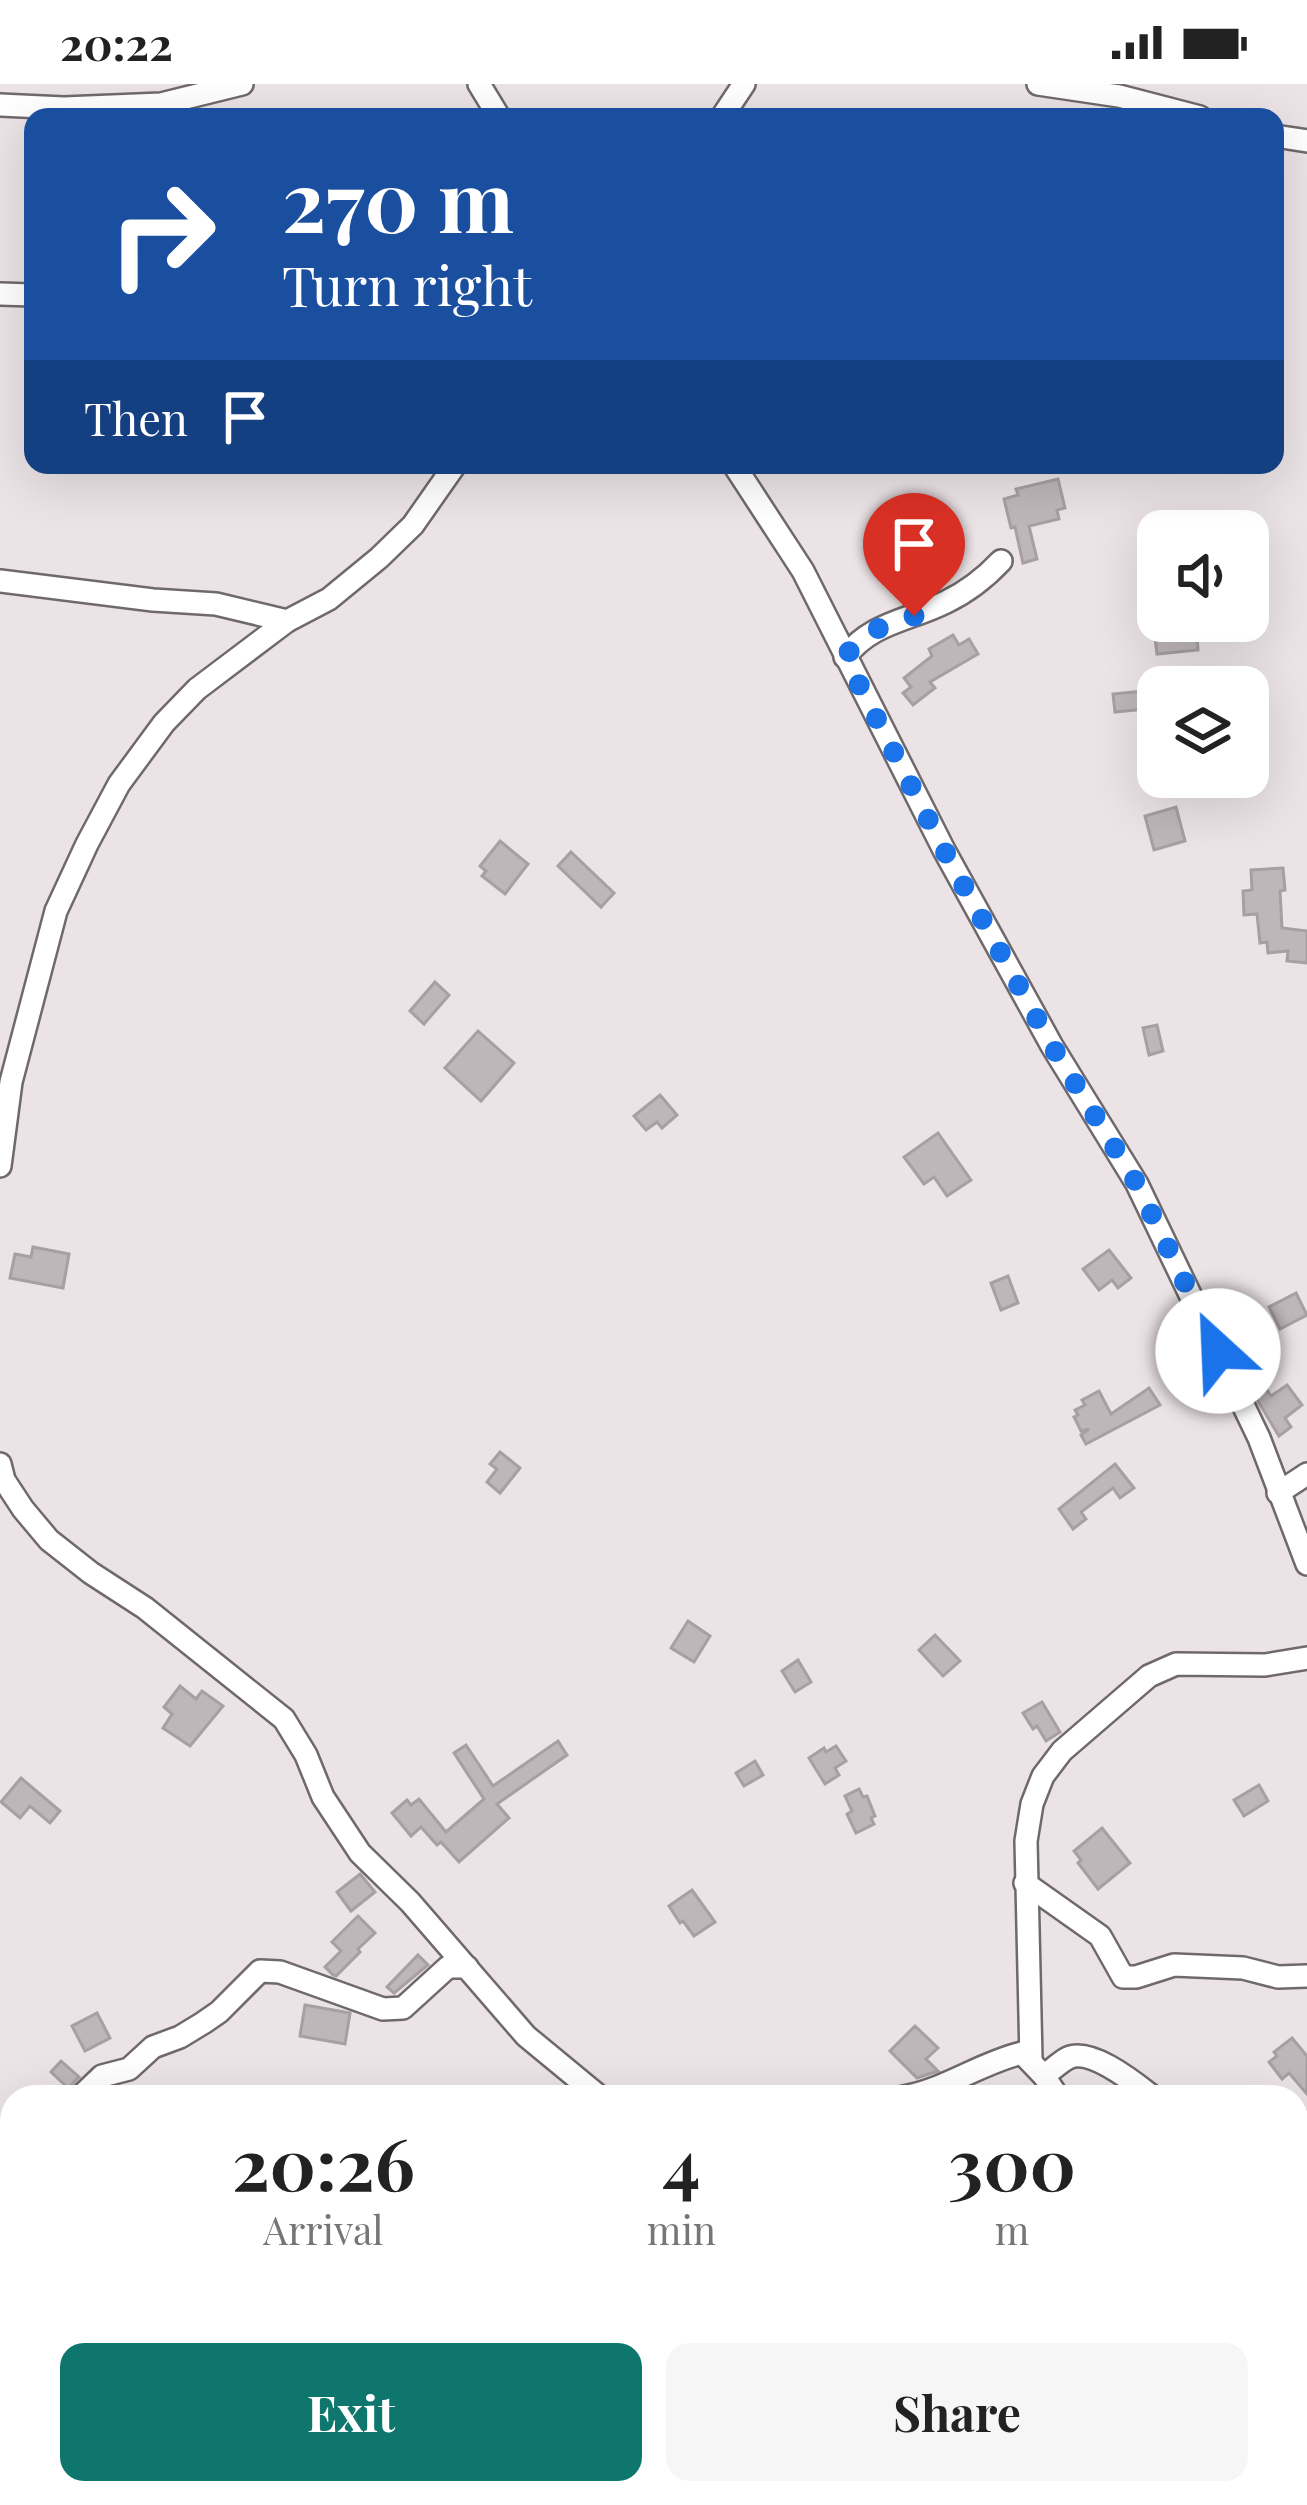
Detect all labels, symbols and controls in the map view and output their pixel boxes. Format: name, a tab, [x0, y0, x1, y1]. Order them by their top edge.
text: 20:22	[60, 12, 173, 72]
text: 270 m	[282, 142, 514, 254]
icon: right	[84, 156, 240, 312]
text: Turn right	[282, 249, 532, 321]
icon: arrive	[212, 384, 278, 450]
text: Then	[84, 387, 188, 447]
pin	[863, 493, 965, 616]
map controls	[1137, 510, 1269, 798]
button: sound	[1137, 510, 1269, 642]
icon: arrive	[881, 511, 947, 577]
button: layers	[1137, 666, 1269, 798]
position arrow	[1155, 1288, 1281, 1414]
text: 20:26	[232, 2113, 415, 2209]
text: 4	[662, 2113, 701, 2209]
text: 300	[948, 2113, 1076, 2209]
text: Arrival	[263, 2203, 383, 2255]
text: min	[647, 2203, 716, 2255]
text: m	[995, 2203, 1029, 2255]
button: Exit	[60, 2343, 642, 2481]
button: Share	[666, 2343, 1248, 2481]

